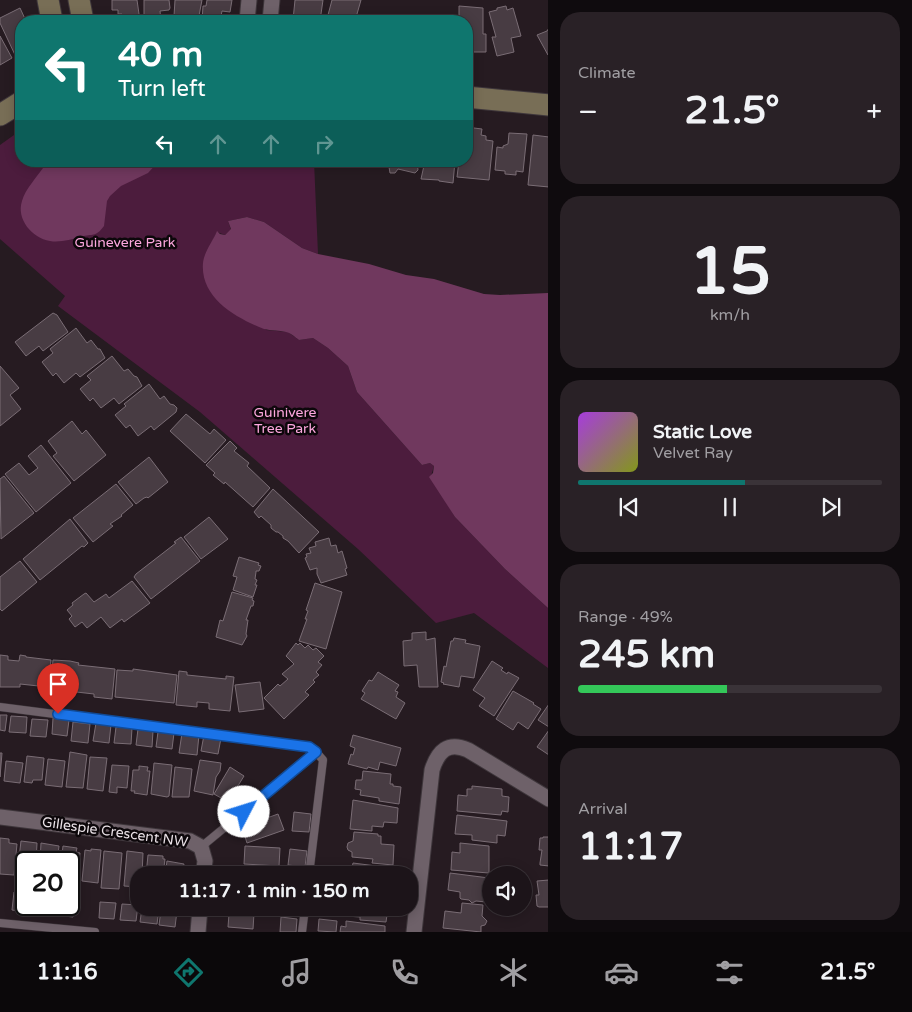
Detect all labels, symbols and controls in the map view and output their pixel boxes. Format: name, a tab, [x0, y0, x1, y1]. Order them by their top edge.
text: 40 m	[118, 34, 203, 76]
icon: left	[35, 35, 100, 100]
text: Climate	[578, 63, 636, 83]
text: Turn left	[118, 76, 206, 102]
text: 21.5°	[685, 88, 780, 134]
text: −	[578, 95, 598, 129]
text: +	[866, 95, 882, 129]
icon: left	[151, 130, 179, 158]
icon: ahead	[204, 130, 232, 158]
icon: ahead	[257, 130, 285, 158]
icon: right	[310, 130, 338, 158]
text: 15	[689, 233, 771, 312]
park label: Guinevere Park	[75, 234, 176, 251]
text: km/h	[710, 305, 750, 325]
park label: Guinivere Tree Park	[254, 404, 317, 437]
text: Static Love	[653, 421, 752, 443]
text: Velvet Ray	[653, 443, 733, 463]
icon: previous	[615, 493, 643, 521]
icon: pause	[716, 493, 744, 521]
icon: next	[817, 493, 845, 521]
text: Range · 49%	[578, 607, 673, 627]
text: 245 km	[578, 632, 715, 678]
pin	[37, 663, 79, 714]
icon: arrive	[44, 670, 72, 698]
position arrow	[217, 785, 269, 837]
text: Arrival	[578, 799, 627, 819]
street label: Gillespie Crescent NW	[41, 813, 189, 851]
text: 11:17	[578, 824, 683, 870]
speed limit sign: 20	[15, 851, 80, 916]
map controls	[482, 866, 532, 916]
button: sound	[482, 866, 532, 916]
text: 11:17 · 1 min · 150 m	[178, 880, 370, 902]
icon: directions	[171, 955, 206, 990]
icon: music	[279, 955, 314, 990]
icon: phone	[387, 955, 422, 990]
icon: climate	[496, 955, 531, 990]
icon: car	[604, 955, 639, 990]
icon: filters	[712, 955, 747, 990]
text: 11:16	[37, 959, 98, 985]
text: 21.5°	[820, 959, 875, 985]

